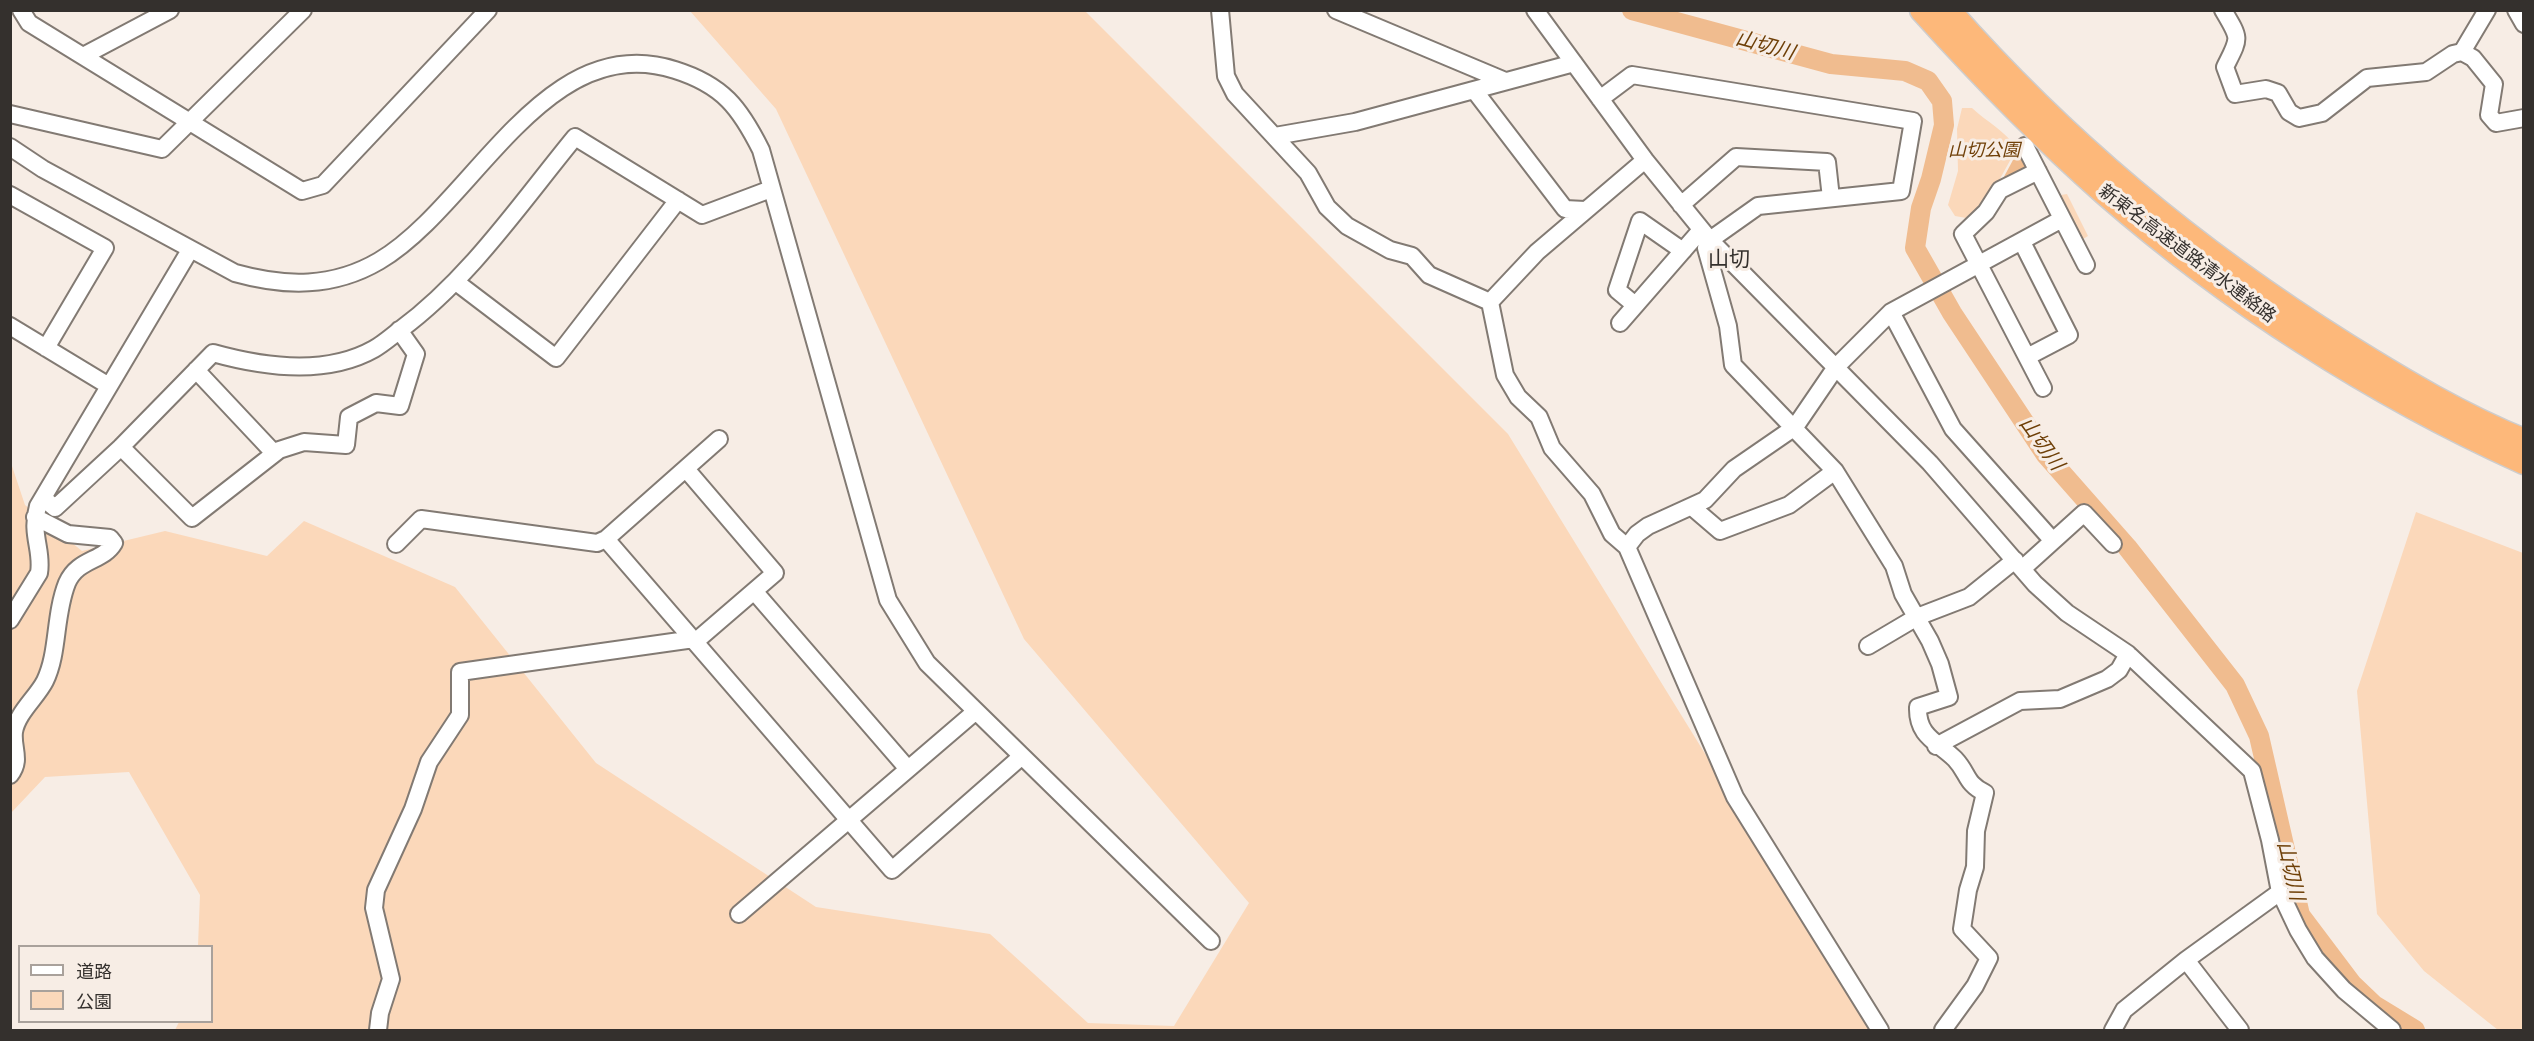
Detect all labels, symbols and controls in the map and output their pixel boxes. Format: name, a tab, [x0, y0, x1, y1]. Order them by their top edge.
water label: 山切川	[1733, 27, 1797, 65]
park label: 山切公園	[1948, 140, 2020, 162]
street label: 新東名高速道路清水連絡路	[2094, 180, 2280, 328]
district label: 山切	[1708, 247, 1750, 273]
water label: 山切川	[2014, 413, 2068, 475]
water label: 山切川	[2272, 839, 2308, 903]
legend	[18, 945, 213, 1023]
text: 道路	[76, 961, 112, 983]
text: 公園	[76, 991, 112, 1013]

